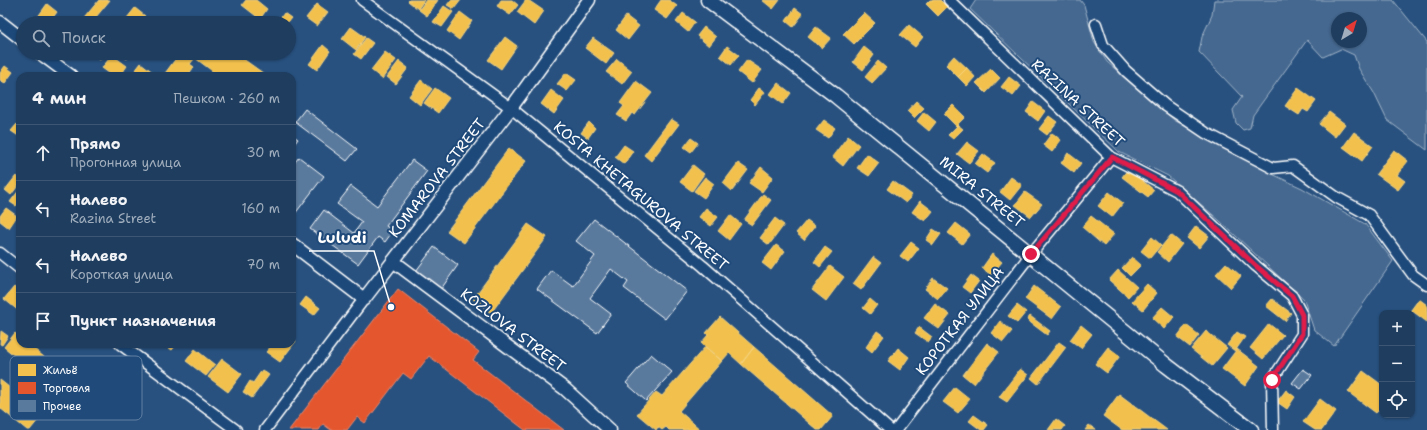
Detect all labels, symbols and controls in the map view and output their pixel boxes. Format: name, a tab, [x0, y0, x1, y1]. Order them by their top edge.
north arrow	[1331, 12, 1367, 48]
search box	[16, 16, 296, 60]
icon: search	[30, 27, 52, 49]
text: Поиск	[62, 28, 106, 48]
street label: RAZINA STREET	[1027, 55, 1129, 151]
text: 4 мин	[32, 87, 87, 109]
text: Пешком · 260 m	[174, 90, 280, 107]
street label: KOMAROVA STREET	[384, 114, 490, 242]
street label: KOSTA KHETAGUROVA STREET	[549, 117, 733, 275]
text: Прямо	[70, 134, 120, 154]
icon: ahead	[32, 142, 54, 164]
text: 30 m	[246, 144, 280, 161]
street label: MIRA STREET	[935, 152, 1029, 232]
text: Прогонная улица	[70, 154, 181, 171]
text: Налево	[70, 190, 128, 210]
icon: left	[32, 198, 54, 220]
text: 160 m	[242, 200, 280, 217]
text: Razina Street	[70, 210, 156, 227]
callout: Luludi	[309, 223, 374, 251]
text: Luludi	[317, 227, 367, 248]
route end	[1022, 245, 1040, 263]
text: Налево	[70, 246, 128, 266]
icon: left	[32, 254, 54, 276]
text: 70 m	[246, 256, 280, 273]
street label: КОРОТКАЯ УЛИЦА	[911, 262, 1009, 379]
text: Короткая улица	[70, 266, 173, 283]
street label: KOZLOVA STREET	[456, 284, 570, 376]
icon: arrive	[32, 310, 54, 332]
map controls	[1379, 310, 1415, 418]
button: +	[1379, 310, 1415, 346]
text: Пункт назначения	[70, 311, 216, 331]
button: −	[1379, 346, 1415, 382]
legend	[10, 356, 142, 420]
text: Жильё	[43, 363, 78, 378]
route start	[1263, 371, 1281, 389]
text: Торговля	[43, 381, 90, 396]
button: locate	[1379, 382, 1415, 418]
text: Прочее	[43, 399, 81, 414]

